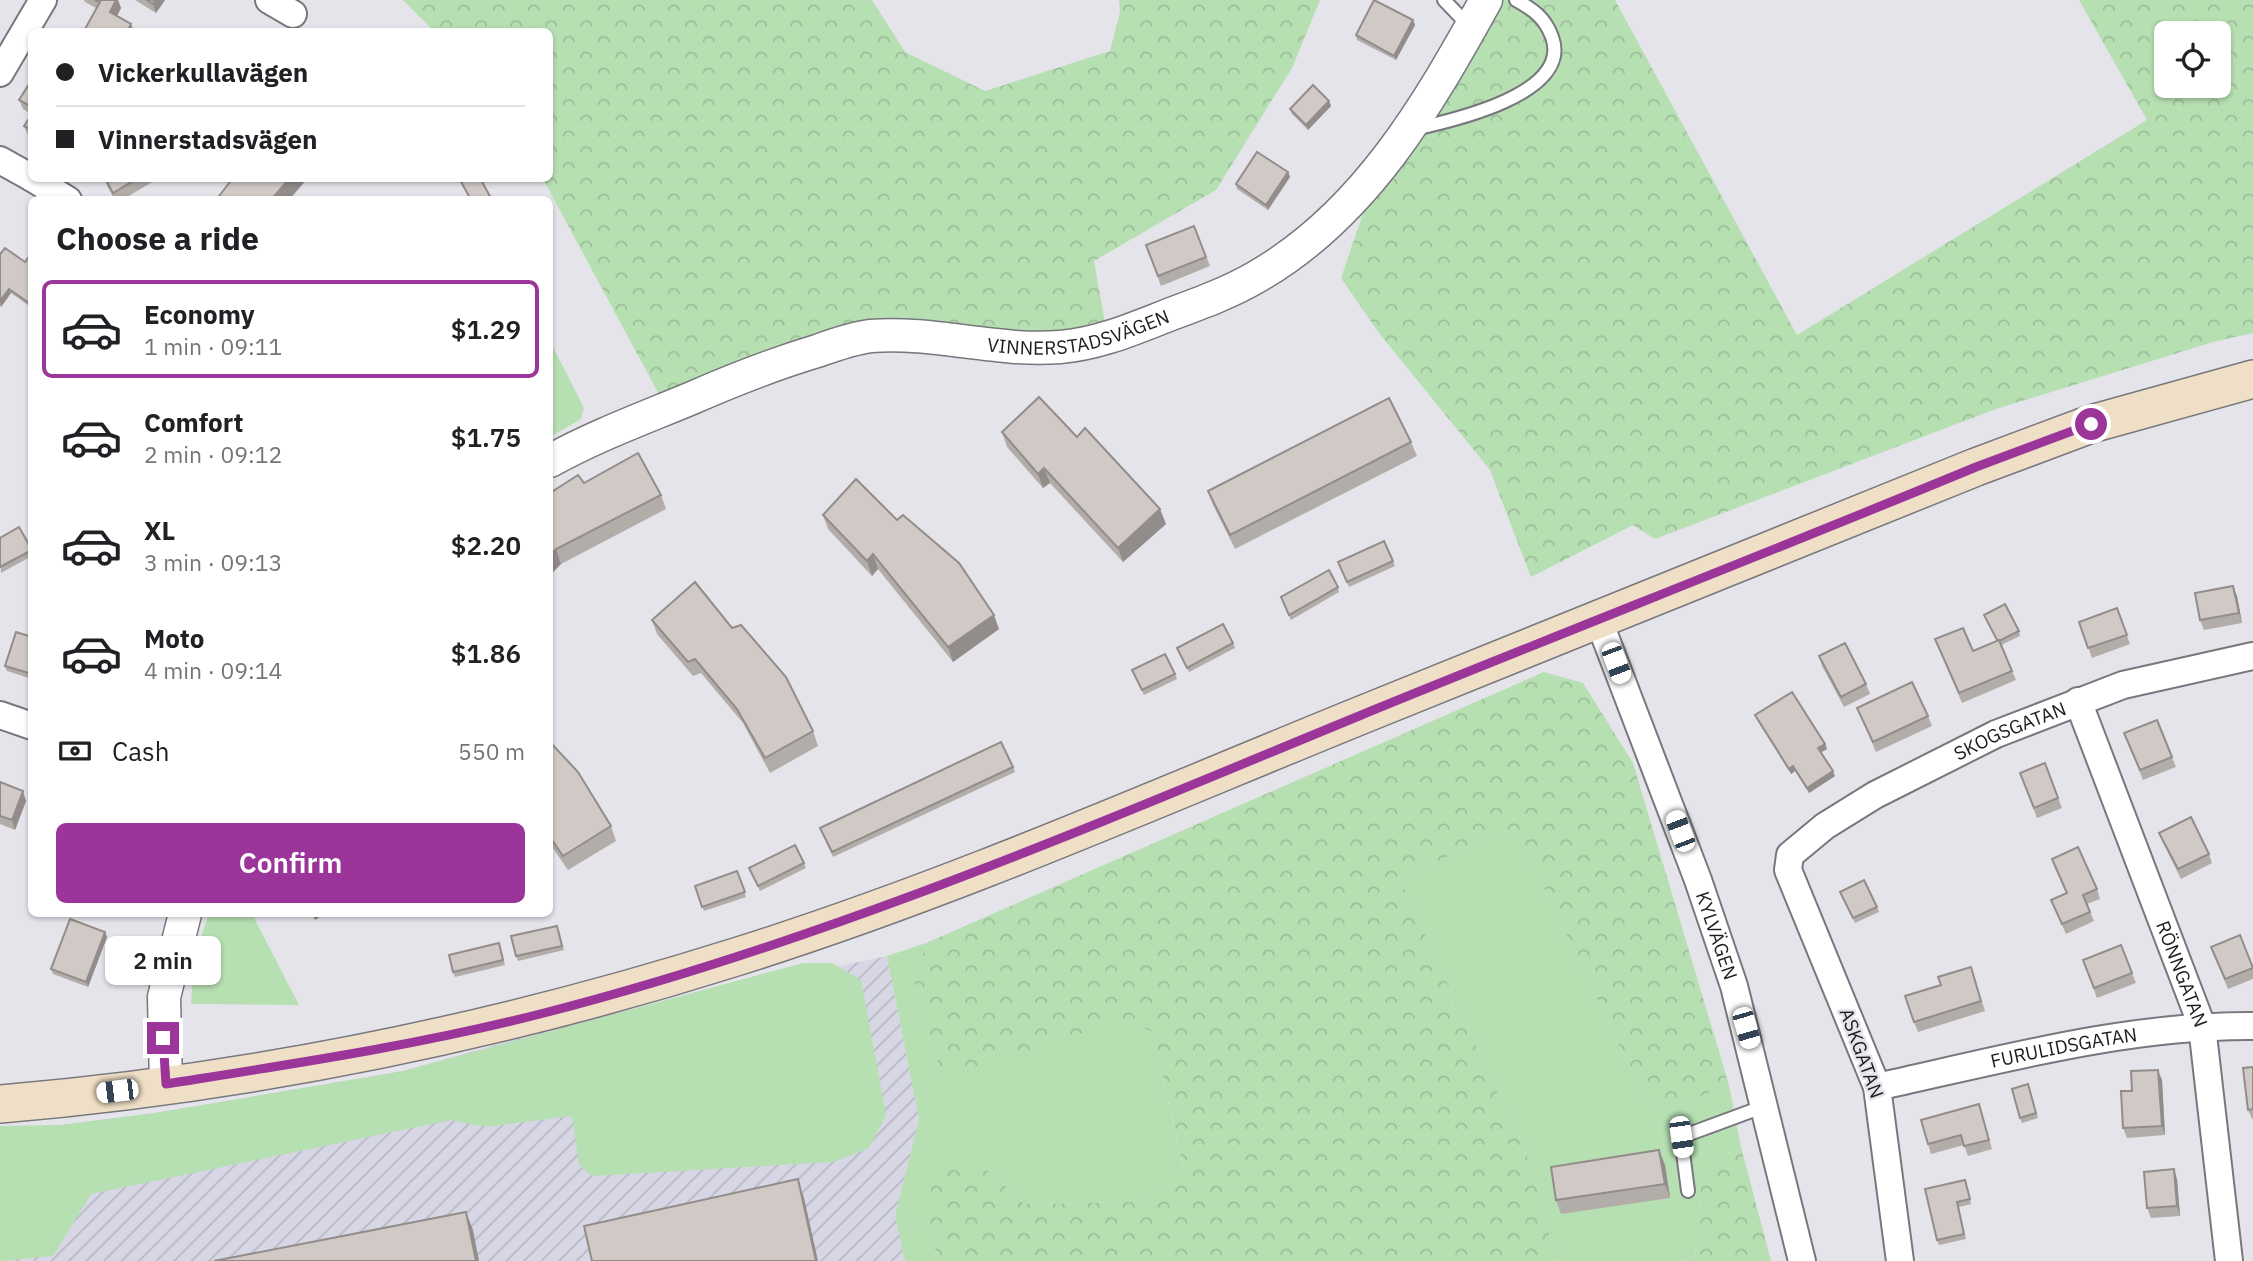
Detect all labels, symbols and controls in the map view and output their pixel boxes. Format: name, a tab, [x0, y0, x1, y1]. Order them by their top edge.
map controls	[2154, 21, 2231, 98]
button: locate	[2154, 21, 2231, 98]
text: Vickerkullavägen	[98, 55, 308, 89]
text: Vinnerstadsvägen	[98, 122, 318, 156]
text: Choose a ride	[56, 217, 259, 259]
text: Economy	[144, 297, 255, 331]
icon: car	[60, 298, 123, 361]
street label: VINNERSTADSVÄGEN	[986, 304, 1173, 360]
text: $1.29	[451, 312, 521, 346]
text: 1 min · 09:11	[144, 331, 282, 361]
text: Comfort	[144, 405, 243, 439]
icon: car	[60, 406, 123, 469]
route start	[2075, 408, 2107, 440]
text: $1.75	[451, 420, 521, 454]
text: 2 min · 09:12	[144, 439, 282, 469]
text: XL	[144, 513, 175, 547]
icon: car	[60, 514, 123, 577]
text: $2.20	[451, 528, 521, 562]
text: 3 min · 09:13	[144, 547, 282, 577]
text: Moto	[144, 621, 204, 655]
icon: car	[60, 622, 123, 685]
text: $1.86	[451, 636, 521, 670]
car	[1599, 640, 1634, 686]
text: 4 min · 09:14	[144, 655, 282, 685]
street label: SKOGSGATAN	[1950, 696, 2069, 765]
icon: cash	[56, 732, 94, 770]
text: Cash	[112, 734, 169, 768]
text: 550 m	[458, 736, 525, 766]
car	[1663, 808, 1698, 854]
button: Confirm	[56, 823, 525, 903]
street label: KYLVÄGEN	[1691, 888, 1743, 983]
street label: RÖNNGATAN	[2151, 917, 2213, 1030]
callout: 2 min	[105, 936, 221, 986]
text: 2 min	[133, 945, 193, 975]
car	[1731, 1005, 1762, 1051]
street label: ASKGATAN	[1835, 1005, 1889, 1101]
route end	[147, 1022, 179, 1054]
street label: FURULIDSGATAN	[1988, 1022, 2139, 1073]
car	[95, 1078, 140, 1104]
car	[1668, 1115, 1695, 1159]

